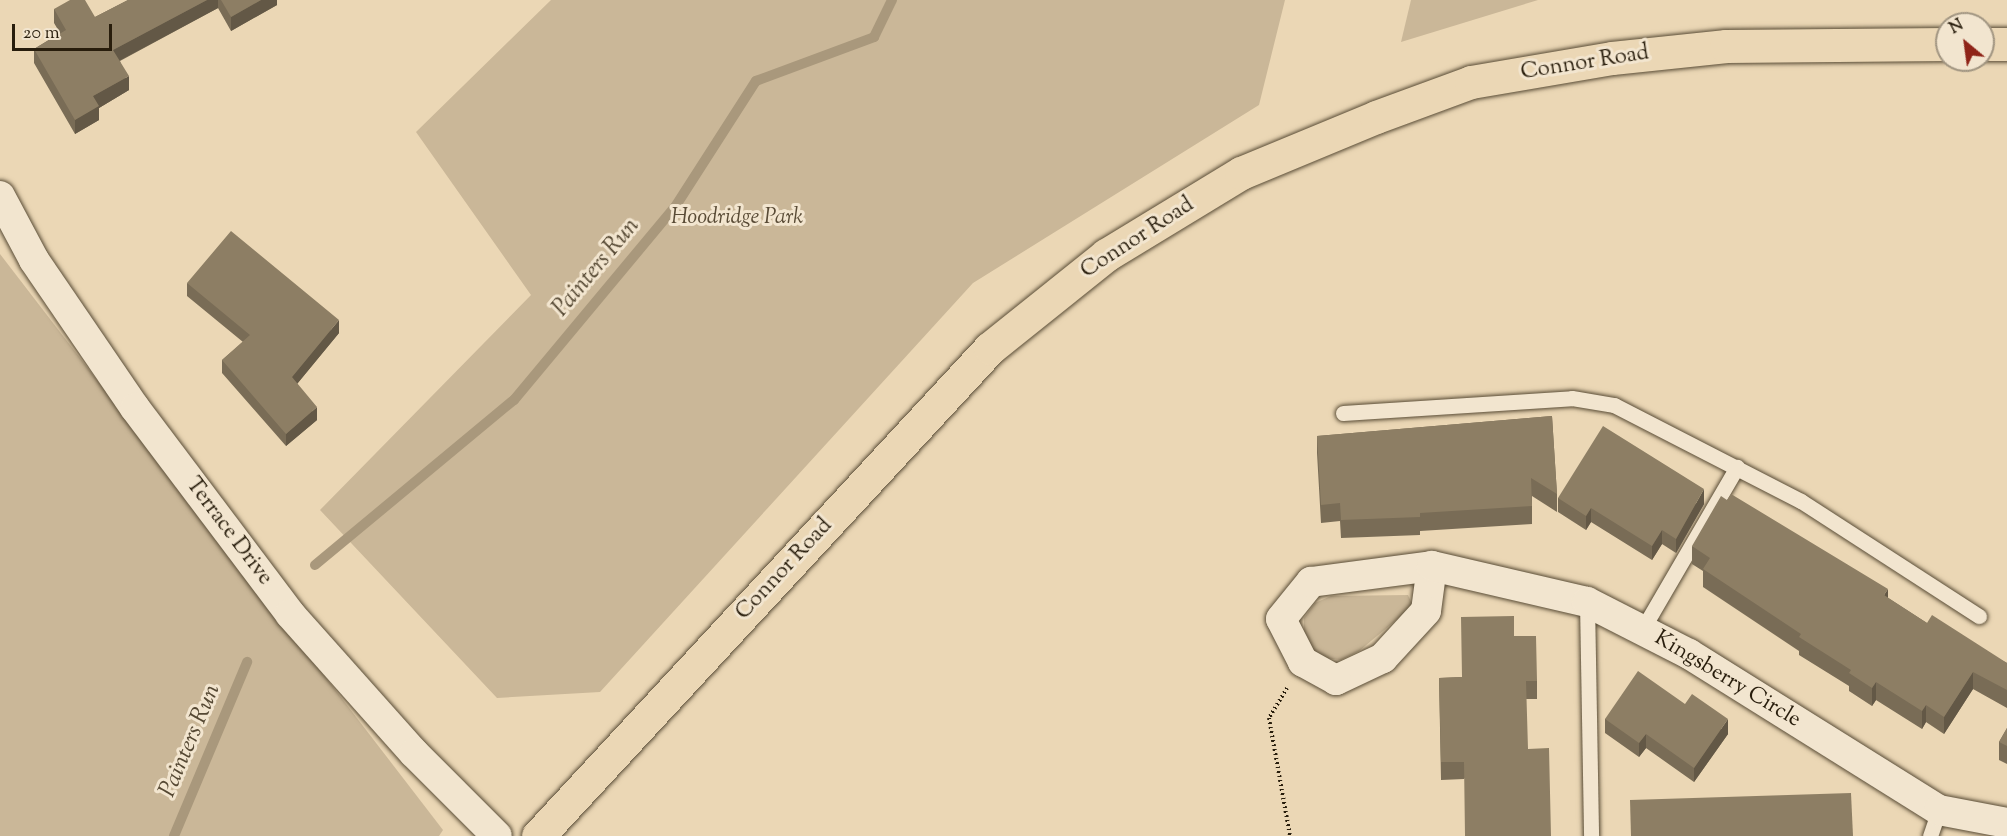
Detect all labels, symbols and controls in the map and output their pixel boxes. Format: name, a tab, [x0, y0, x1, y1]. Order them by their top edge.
scale bar	[15, 12, 116, 50]
north arrow	[1935, 12, 1995, 72]
text: N	[1946, 14, 1968, 41]
text: 20 m	[23, 21, 60, 47]
street label: Connor Road	[1519, 41, 1651, 87]
street label: Connor Road	[1077, 193, 1199, 285]
park label: Hoodridge Park	[671, 206, 803, 232]
water label: Painters Run	[547, 213, 647, 323]
street label: Terrace Drive	[179, 473, 277, 591]
street label: Connor Road	[731, 514, 839, 626]
street label: Kingsberry Circle	[1649, 626, 1805, 734]
water label: Painters Run	[154, 680, 228, 802]

